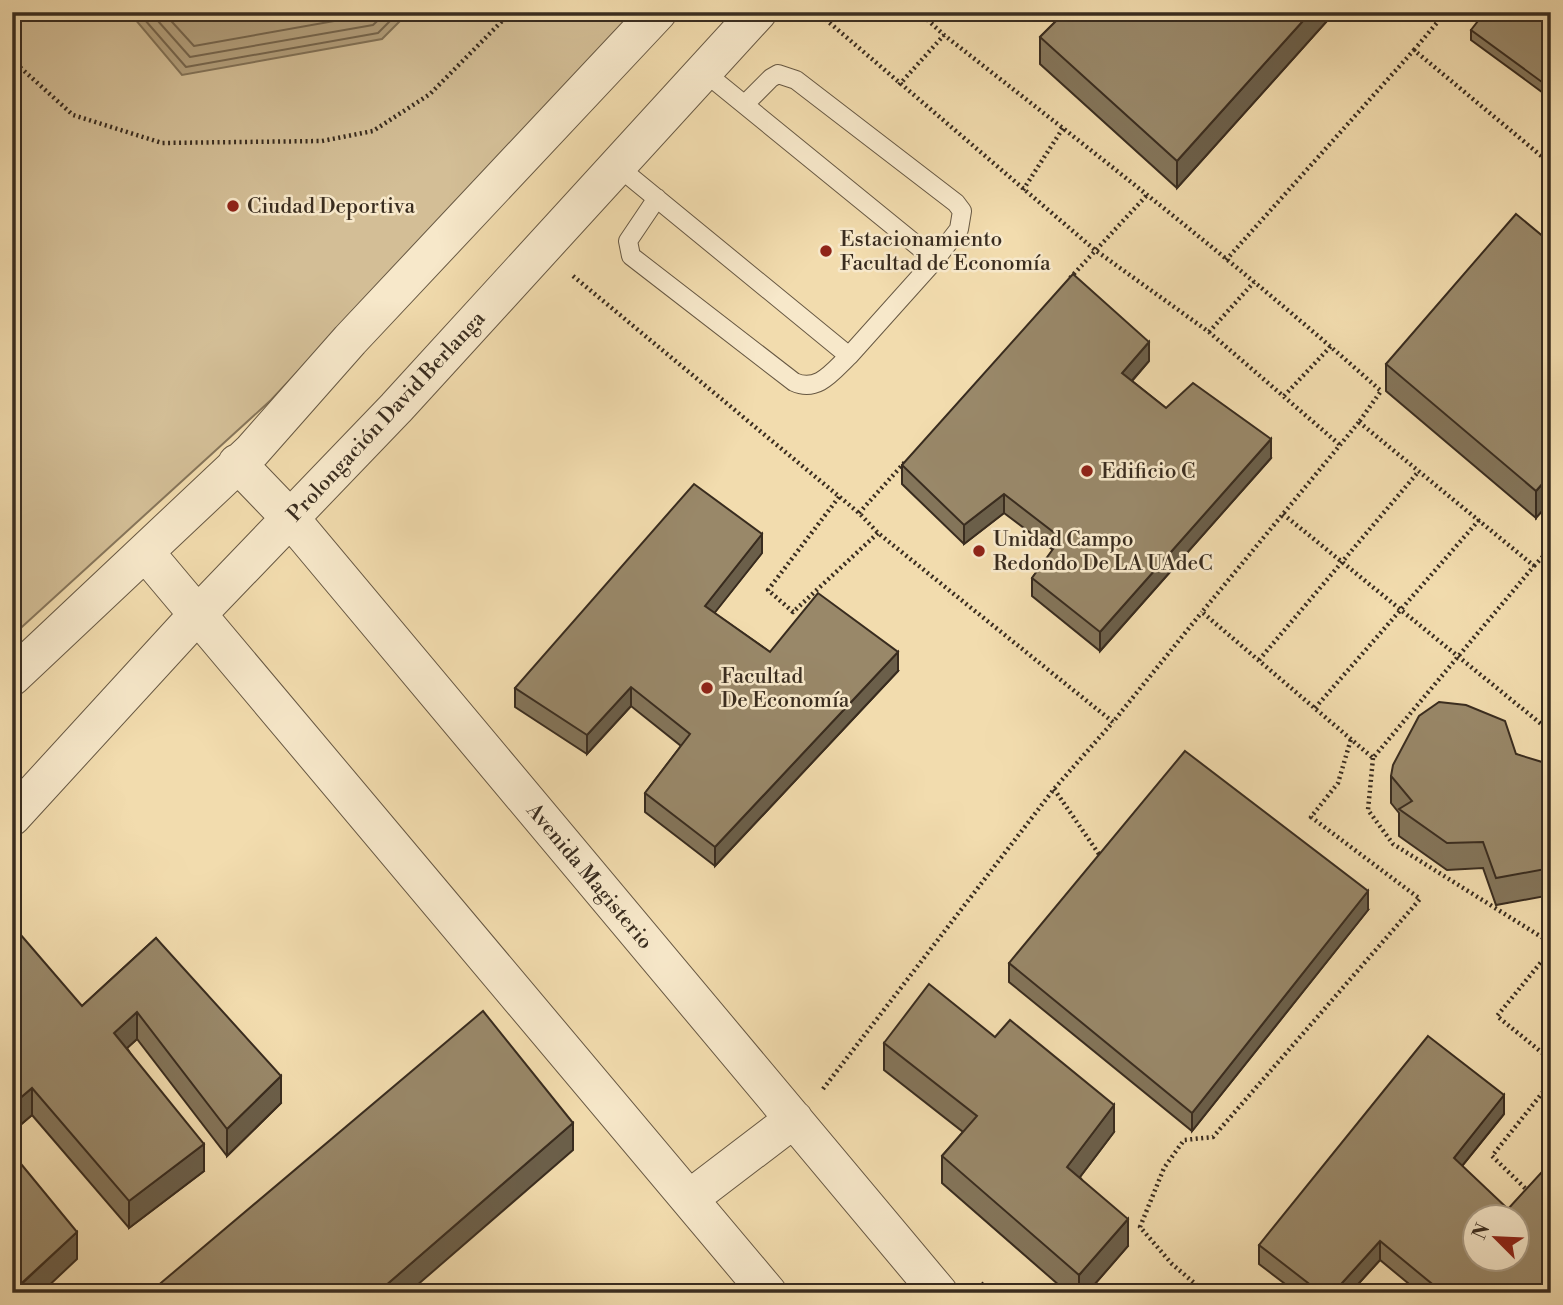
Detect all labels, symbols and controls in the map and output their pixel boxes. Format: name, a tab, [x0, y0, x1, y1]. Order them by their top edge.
place label: Ciudad Deportiva	[247, 194, 415, 220]
marker: Ciudad Deportiva	[225, 198, 241, 214]
place label: Estacionamiento Facultad de Economía	[840, 227, 1051, 277]
marker: Estacionamiento Facultad de Economía	[818, 243, 834, 259]
street label: Prolongación David Berlanga	[282, 306, 491, 527]
place label: Edificio C	[1101, 459, 1195, 485]
marker: Edificio C	[1079, 463, 1095, 479]
place label: Unidad Campo Redondo De LA UAdeC	[993, 527, 1213, 577]
marker: Unidad Campo Redondo De LA UAdeC	[971, 543, 987, 559]
place label: Facultad De Economía	[721, 664, 850, 714]
marker: Facultad De Economía	[699, 680, 715, 696]
street label: Avenida Magisterio	[520, 797, 658, 955]
north arrow	[1462, 1204, 1532, 1274]
text: N	[1467, 1220, 1495, 1243]

